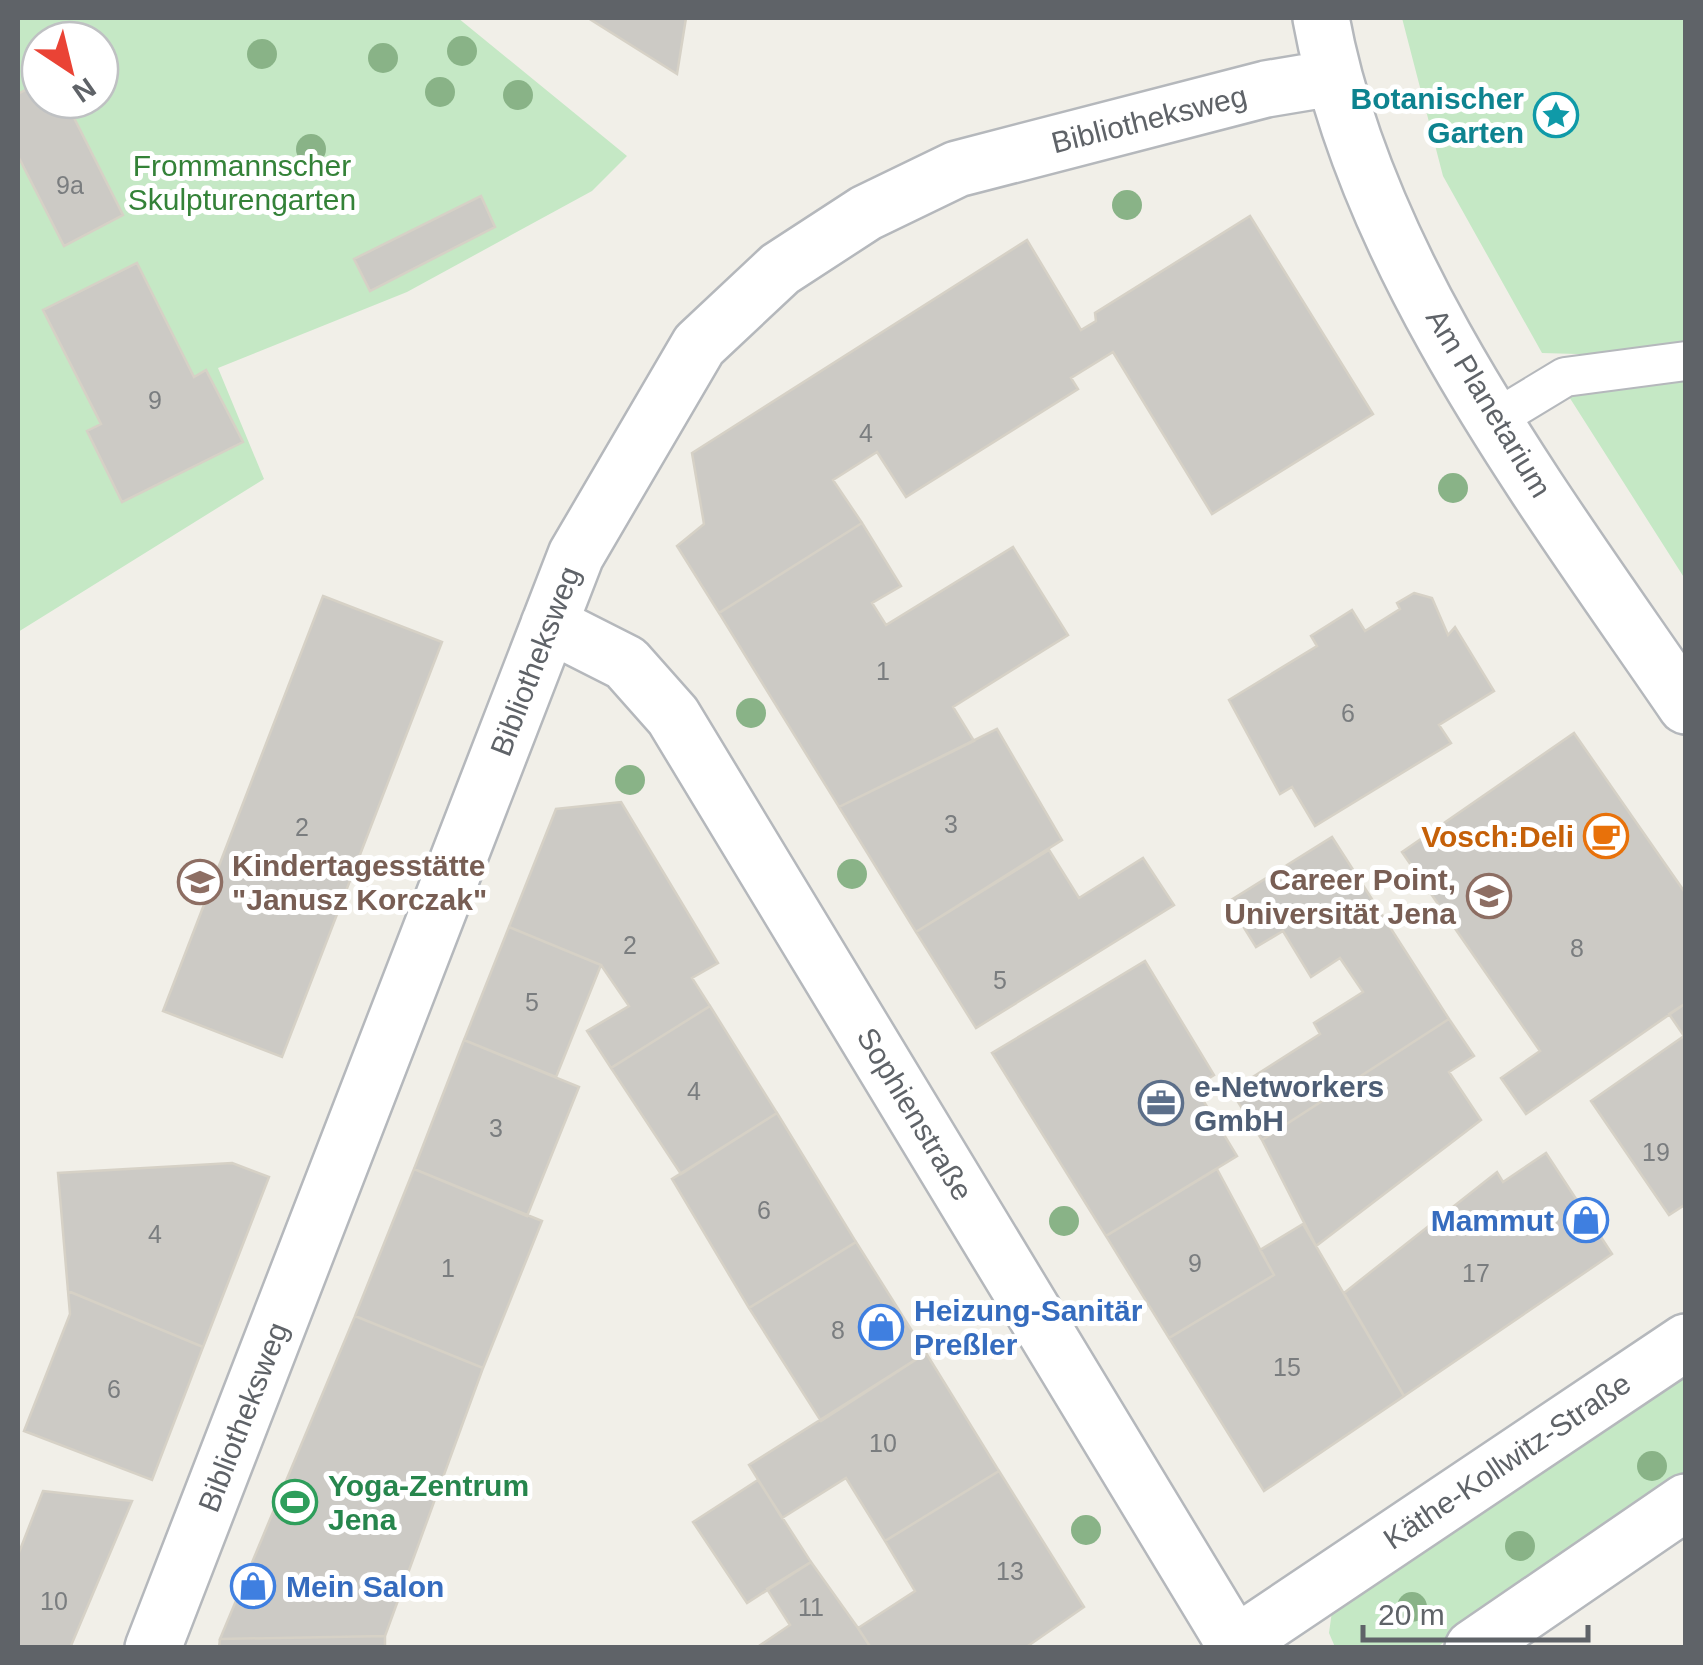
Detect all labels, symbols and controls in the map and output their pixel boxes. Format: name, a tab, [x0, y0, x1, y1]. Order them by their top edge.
north arrow	[20, 20, 120, 120]
text: N	[67, 72, 101, 109]
street label: Bibliotheksweg	[1048, 79, 1250, 159]
place label: Botanischer Garten	[1351, 82, 1524, 149]
place icon: Botanischer Garten	[1533, 92, 1579, 138]
park label: Frommannscher Skulpturengarten	[128, 149, 356, 216]
house number: 9a	[56, 171, 84, 199]
street label: Am Planetarium	[1420, 303, 1558, 503]
house number: 9	[148, 386, 162, 414]
house number: 4	[859, 419, 873, 447]
street label: Bibliotheksweg	[484, 562, 586, 760]
house number: 1	[876, 657, 890, 685]
house number: 6	[1341, 699, 1355, 727]
house number: 3	[944, 810, 958, 838]
house number: 2	[295, 813, 309, 841]
cafe icon: Vosch:Deli	[1583, 813, 1629, 859]
place label: Vosch:Deli	[1421, 820, 1574, 853]
place label: Kindertagesstätte "Janusz Korczak"	[232, 849, 487, 916]
school or university icon: Kindertagesstätte "Janusz Korczak"	[177, 859, 223, 905]
place label: Career Point, Universität Jena	[1224, 863, 1456, 930]
school or university icon: Career Point, Universität Jena	[1466, 873, 1512, 919]
house number: 2	[623, 931, 637, 959]
house number: 8	[1570, 934, 1584, 962]
house number: 5	[993, 966, 1007, 994]
house number: 5	[525, 988, 539, 1016]
street label: Sophienstraße	[851, 1022, 979, 1206]
place label: e-Networkers GmbH	[1194, 1070, 1384, 1137]
house number: 4	[687, 1077, 701, 1105]
office icon: e-Networkers GmbH	[1138, 1080, 1184, 1126]
house number: 3	[489, 1114, 503, 1142]
house number: 19	[1642, 1138, 1670, 1166]
house number: 6	[757, 1196, 771, 1224]
shop icon: Mammut	[1563, 1197, 1609, 1243]
place label: Mammut	[1431, 1204, 1554, 1237]
house number: 4	[148, 1220, 162, 1248]
house number: 9	[1188, 1249, 1202, 1277]
house number: 1	[441, 1254, 455, 1282]
house number: 17	[1462, 1259, 1490, 1287]
place label: Heizung-Sanitär Preßler	[914, 1294, 1143, 1361]
shop icon: Heizung-Sanitär Preßler	[858, 1304, 904, 1350]
house number: 8	[831, 1316, 845, 1344]
street label: Bibliotheksweg	[192, 1318, 294, 1516]
house number: 15	[1273, 1353, 1301, 1381]
street label: Käthe-Kollwitz-Straße	[1378, 1366, 1636, 1556]
house number: 6	[107, 1375, 121, 1403]
house number: 10	[869, 1429, 897, 1457]
place label: Yoga-Zentrum Jena	[328, 1469, 529, 1536]
sports icon: Yoga-Zentrum Jena	[272, 1479, 318, 1525]
house number: 13	[996, 1557, 1024, 1585]
shop icon: Mein Salon	[230, 1563, 276, 1609]
place label: Mein Salon	[286, 1570, 444, 1603]
scale bar	[1363, 1580, 1588, 1642]
house number: 10	[40, 1587, 68, 1615]
house number: 11	[798, 1593, 824, 1621]
text: 20 m	[1378, 1598, 1445, 1631]

